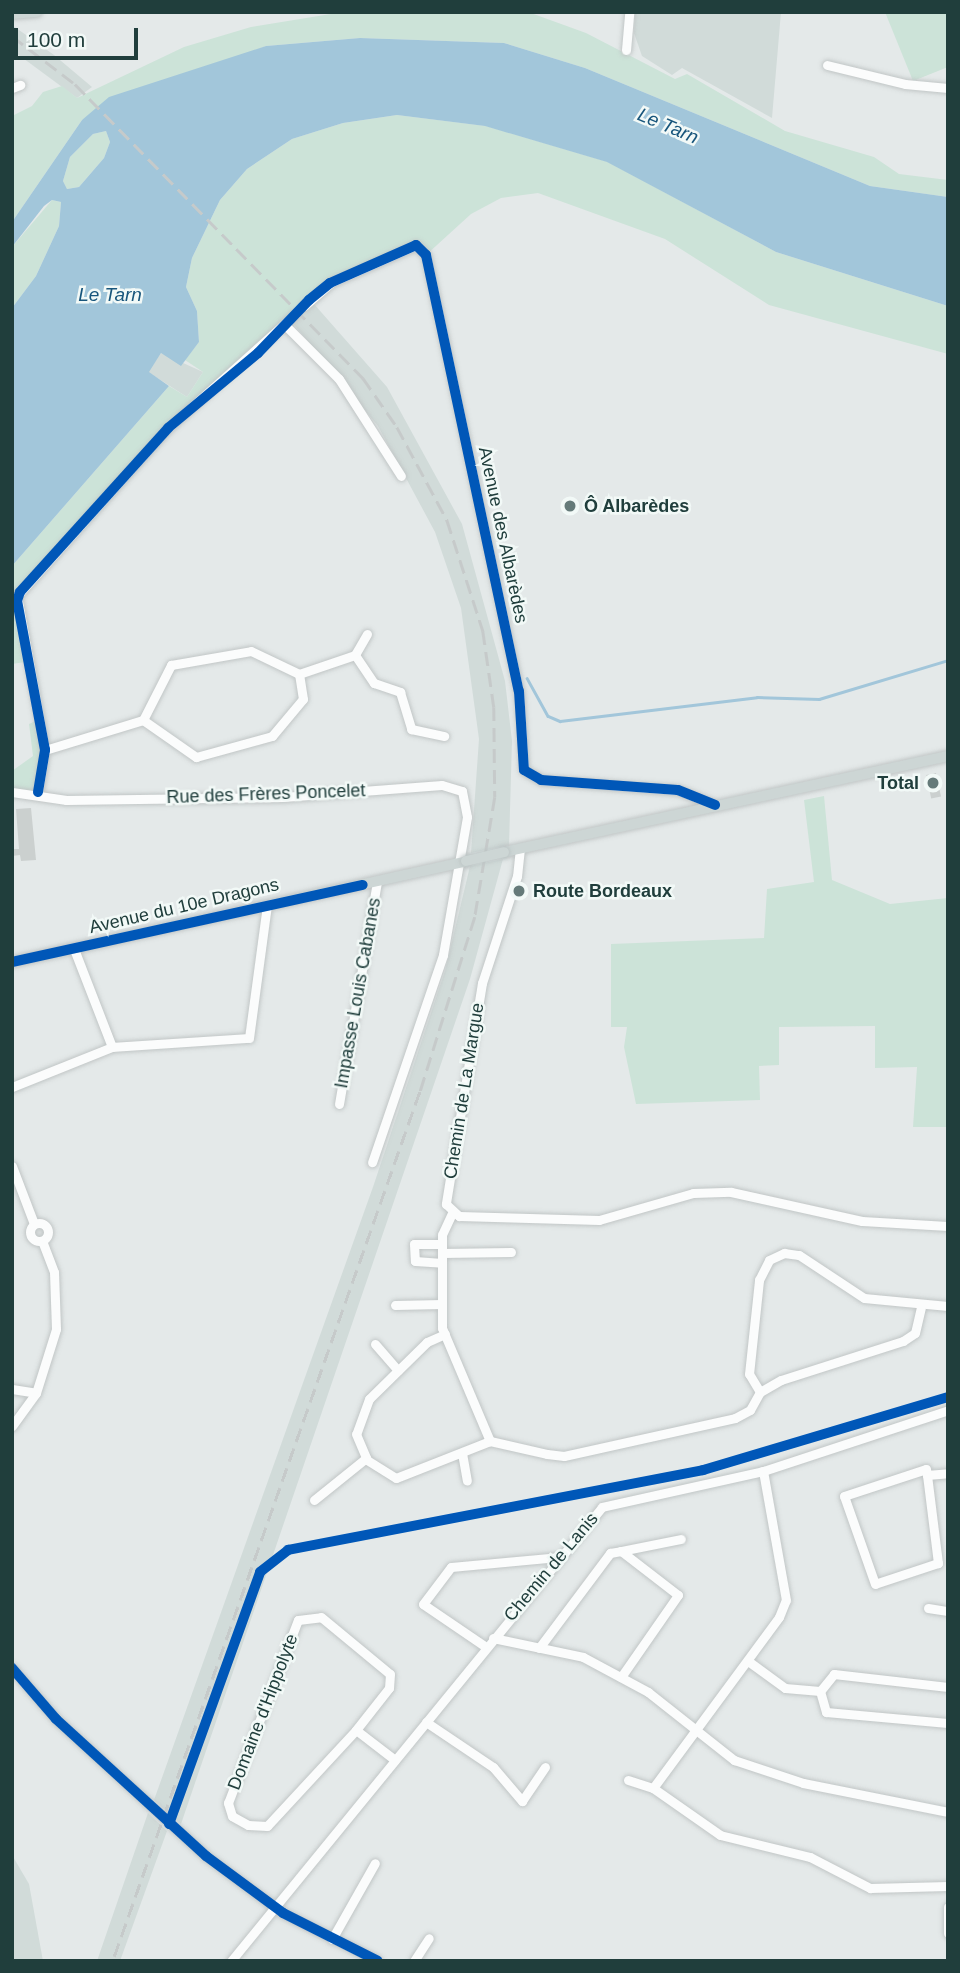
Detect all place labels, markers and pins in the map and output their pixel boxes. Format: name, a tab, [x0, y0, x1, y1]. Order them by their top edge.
place label: Ô Albarèdes	[584, 495, 690, 517]
marker: Ô Albarèdes	[562, 498, 578, 514]
place label: Total	[877, 772, 919, 794]
marker: Total	[925, 775, 941, 791]
place label: Route Bordeaux	[533, 880, 672, 902]
marker: Route Bordeaux	[511, 883, 527, 899]

